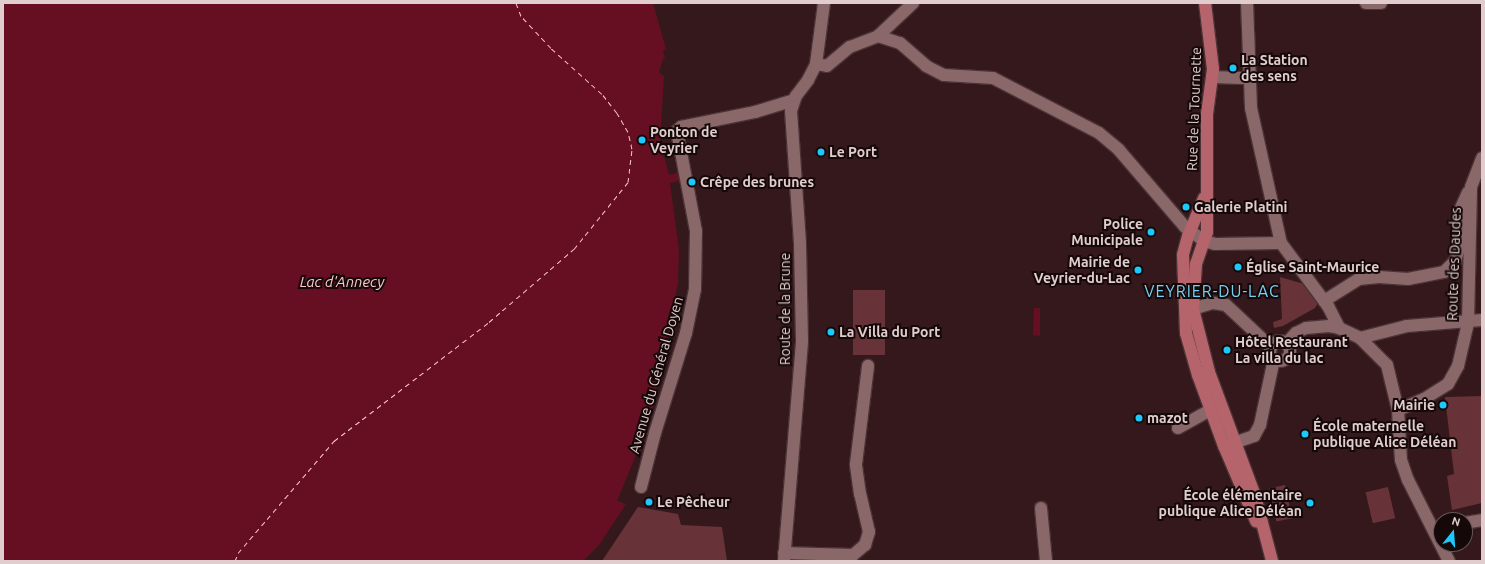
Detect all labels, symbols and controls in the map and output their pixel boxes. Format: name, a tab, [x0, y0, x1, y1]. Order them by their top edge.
street label: Rue de la Tournette	[1183, 47, 1205, 171]
place label: La Station des sens	[1241, 52, 1308, 84]
marker: La Station des sens	[1228, 63, 1238, 73]
place label: Ponton de Veyrier	[650, 124, 717, 156]
marker: Ponton de Veyrier	[637, 135, 647, 145]
place label: Le Port	[829, 144, 877, 160]
marker: Le Port	[816, 147, 826, 157]
place label: Crêpe des brunes	[700, 174, 814, 190]
marker: Crêpe des brunes	[687, 177, 697, 187]
place label: Galerie Platini	[1194, 199, 1288, 215]
marker: Galerie Platini	[1181, 202, 1191, 212]
street label: Route des Daudes	[1444, 207, 1464, 321]
place label: Police Municipale	[1071, 216, 1143, 248]
marker: Police Municipale	[1146, 227, 1156, 237]
street label: Route de la Brune	[777, 253, 793, 365]
place label: Mairie de Veyrier-du-Lac	[1034, 254, 1130, 286]
place label: Église Saint-Maurice	[1246, 259, 1379, 275]
marker: Église Saint-Maurice	[1233, 262, 1243, 272]
marker: Mairie de Veyrier-du-Lac	[1133, 265, 1143, 275]
water label: Lac d'Annecy	[300, 273, 384, 291]
district label: VEYRIER-DU-LAC	[1144, 281, 1280, 301]
street label: Avenue du Général Doyen	[626, 295, 686, 455]
place label: La Villa du Port	[839, 324, 940, 340]
marker: La Villa du Port	[826, 327, 836, 337]
place label: Hôtel Restaurant La villa du lac	[1235, 334, 1348, 366]
marker: Hôtel Restaurant La villa du lac	[1222, 345, 1232, 355]
place label: Mairie	[1393, 397, 1435, 413]
marker: Mairie	[1438, 400, 1448, 410]
place label: mazot	[1147, 410, 1188, 426]
marker: mazot	[1134, 413, 1144, 423]
place label: École maternelle publique Alice Déléan	[1313, 418, 1456, 450]
marker: École maternelle publique Alice Déléan	[1300, 429, 1310, 439]
place label: École élémentaire publique Alice Déléan	[1159, 487, 1302, 520]
place label: Le Pêcheur	[657, 494, 730, 510]
marker: Le Pêcheur	[644, 497, 654, 507]
marker: École élémentaire publique Alice Déléan	[1305, 498, 1315, 508]
north arrow	[1433, 512, 1473, 552]
text: N	[1451, 515, 1462, 528]

